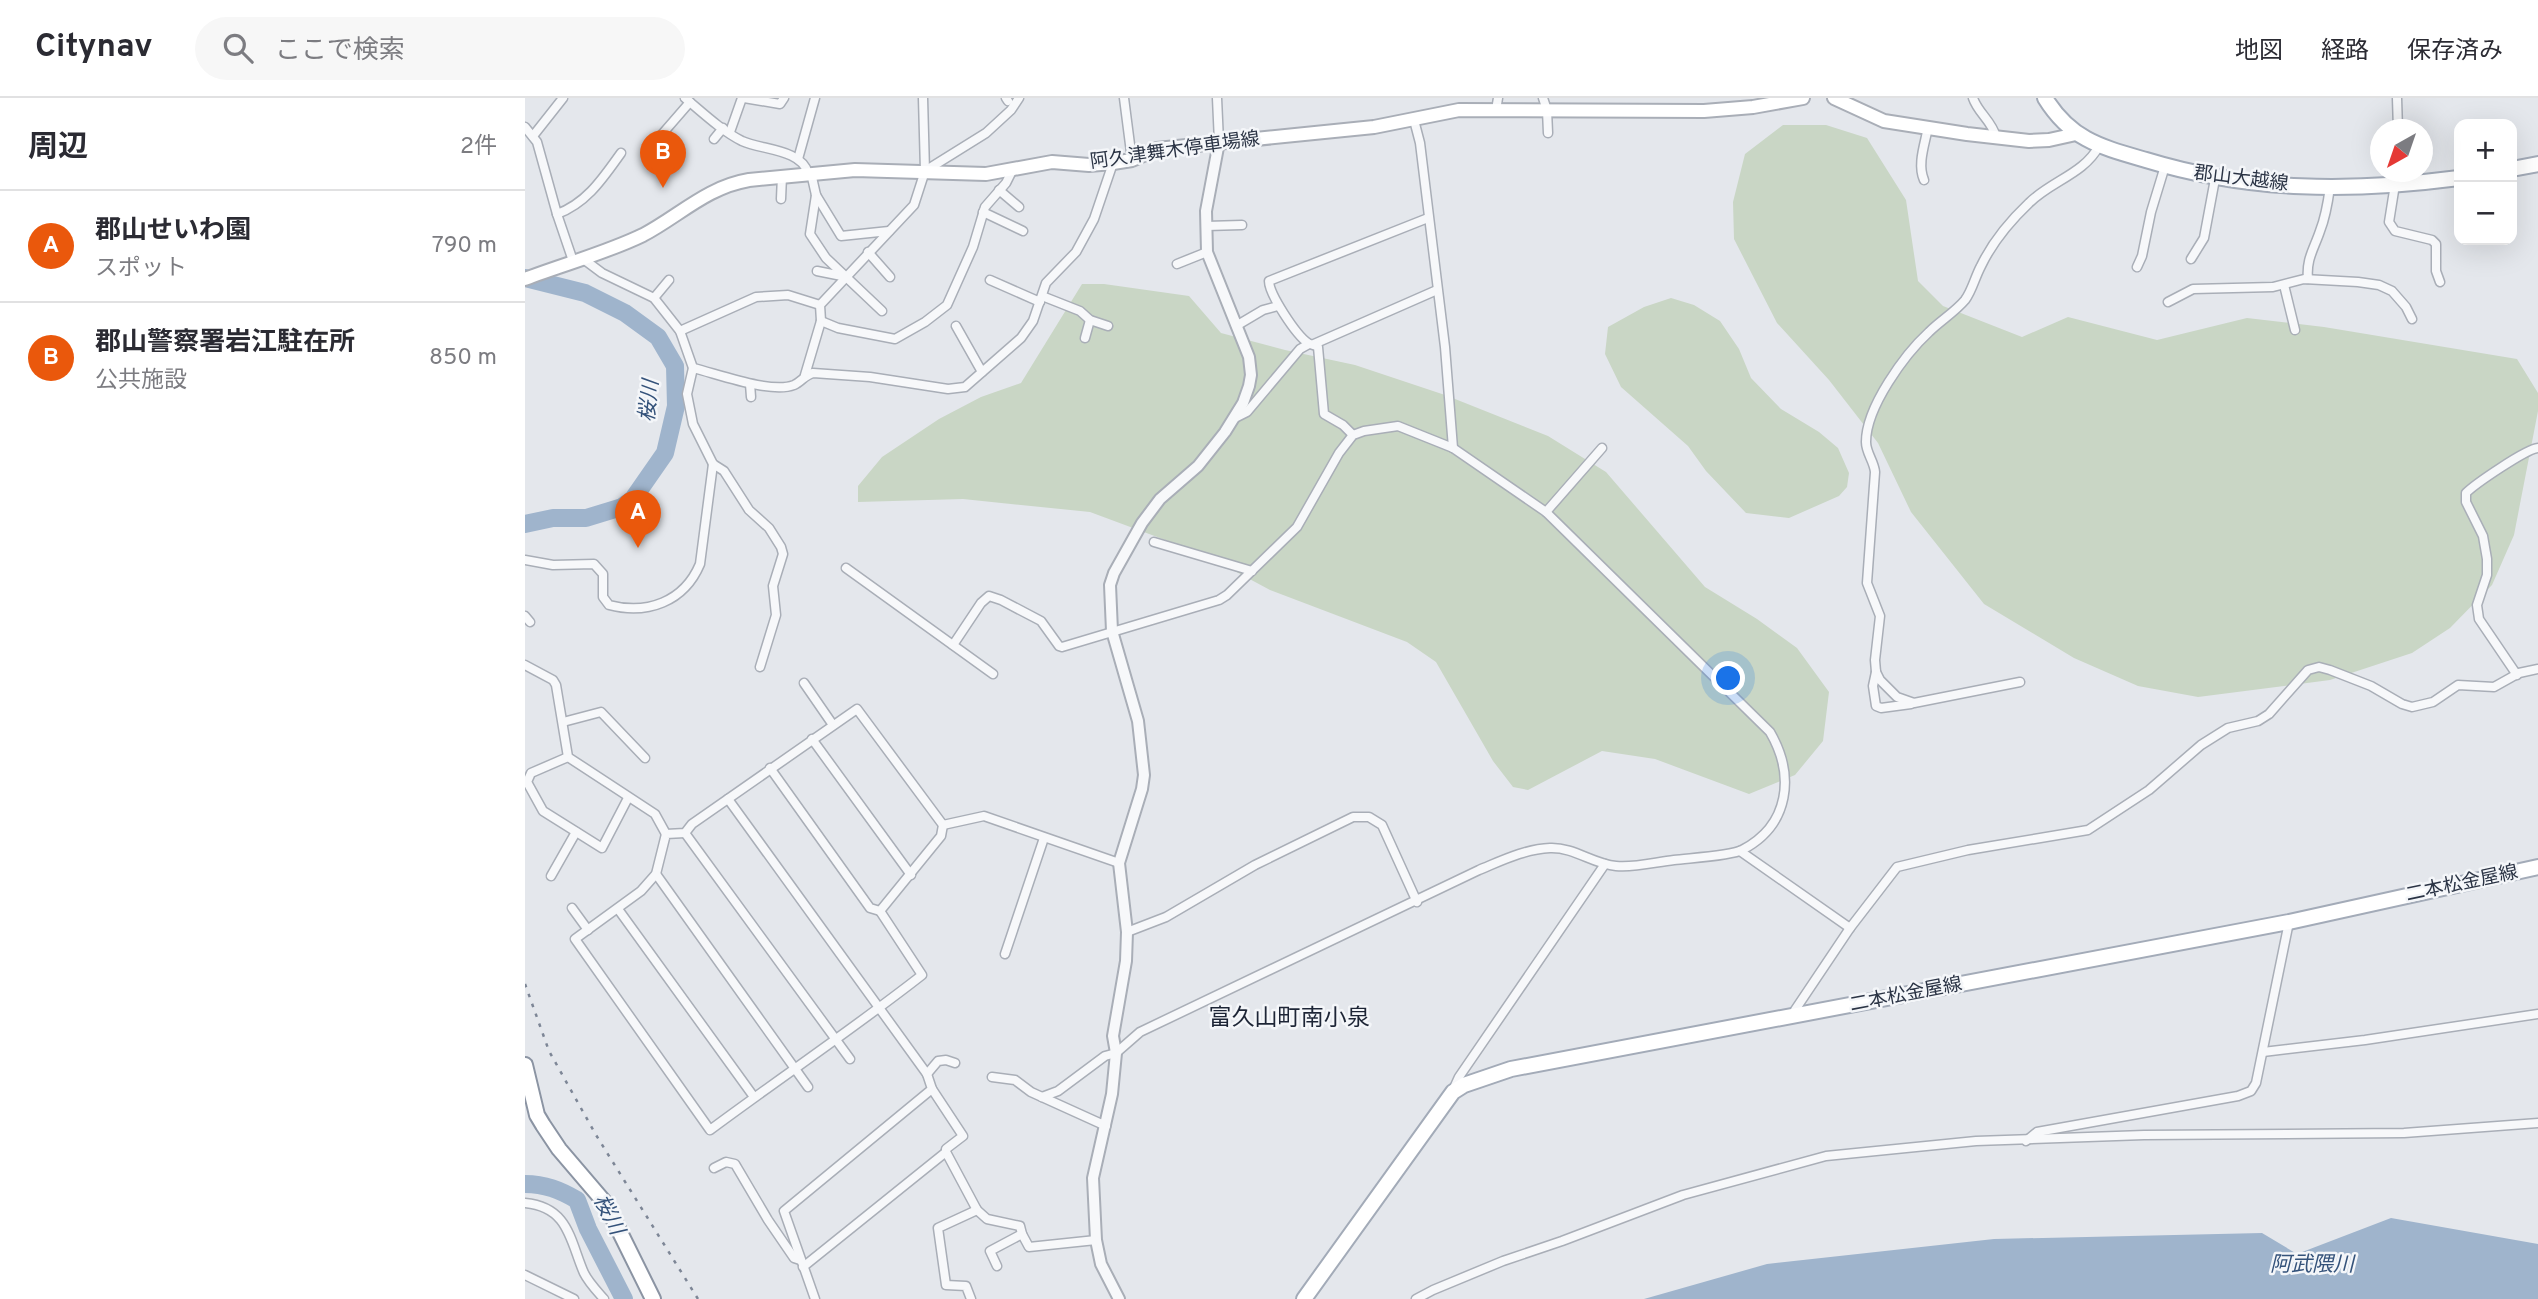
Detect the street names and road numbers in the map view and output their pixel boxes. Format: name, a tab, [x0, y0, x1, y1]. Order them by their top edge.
street label: 阿久津舞木停車場線	[1089, 127, 1261, 175]
street label: 郡山大越線	[2192, 161, 2290, 197]
street label: 二本松金屋線	[2404, 860, 2520, 908]
street label: 二本松金屋線	[1848, 972, 1964, 1018]

